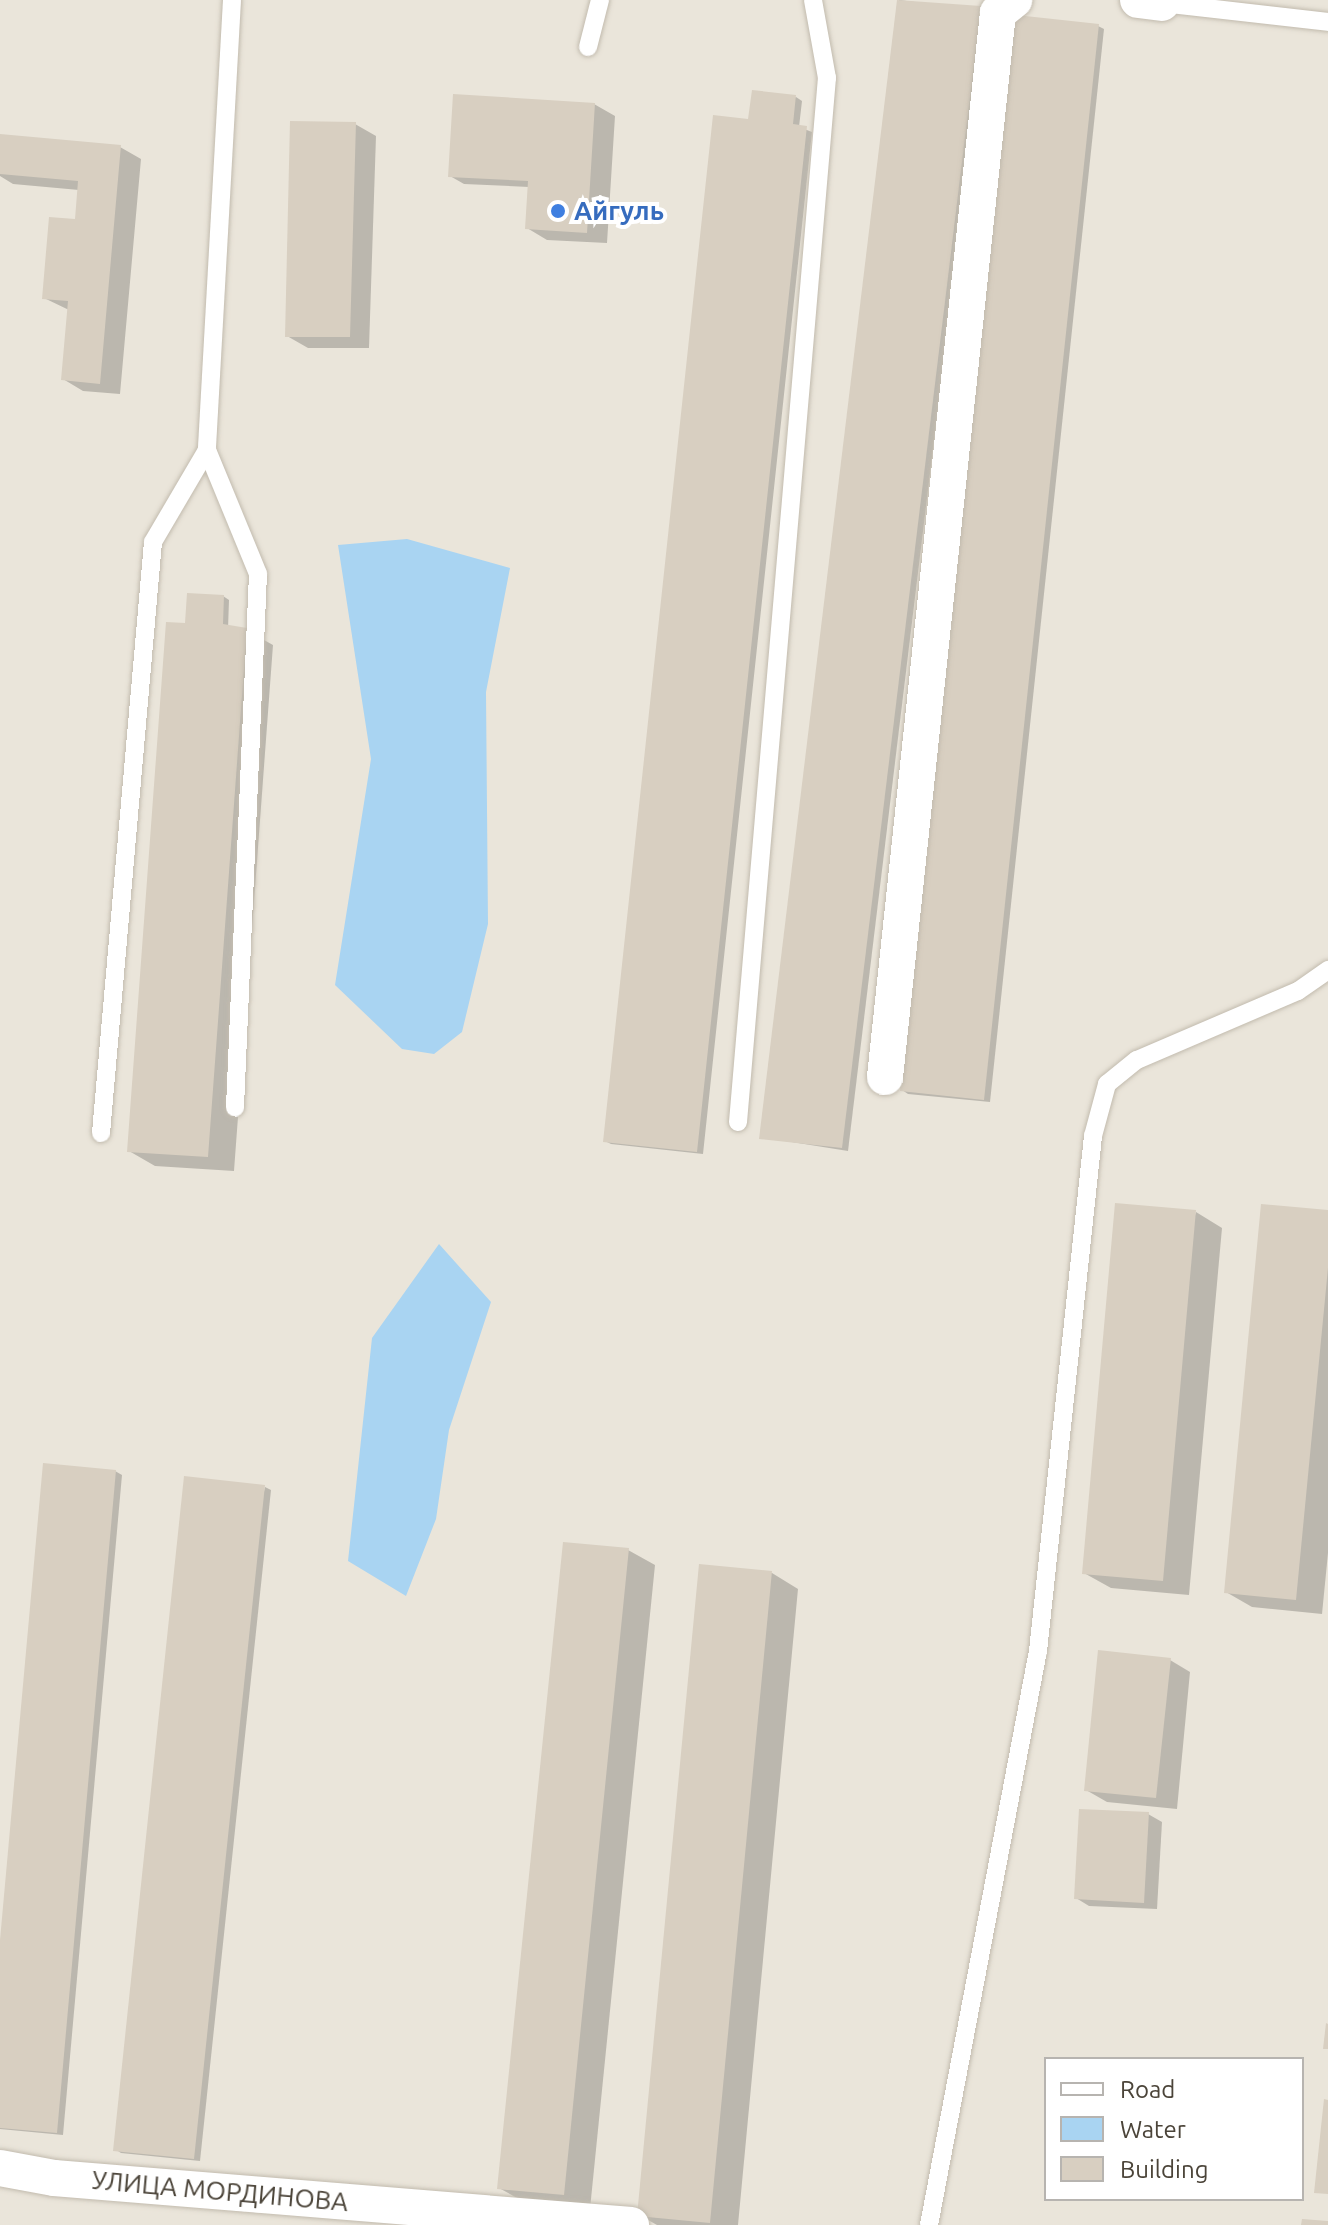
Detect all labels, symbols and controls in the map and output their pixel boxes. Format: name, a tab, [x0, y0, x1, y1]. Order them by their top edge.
place label: Айгуль	[574, 195, 664, 227]
marker: Айгуль	[549, 202, 567, 220]
legend	[1044, 2057, 1304, 2201]
text: Road	[1120, 2076, 1175, 2103]
text: Water	[1120, 2116, 1186, 2143]
text: Building	[1120, 2156, 1208, 2183]
street label: УЛИЦА МОРДИНОВА	[91, 2164, 349, 2218]

